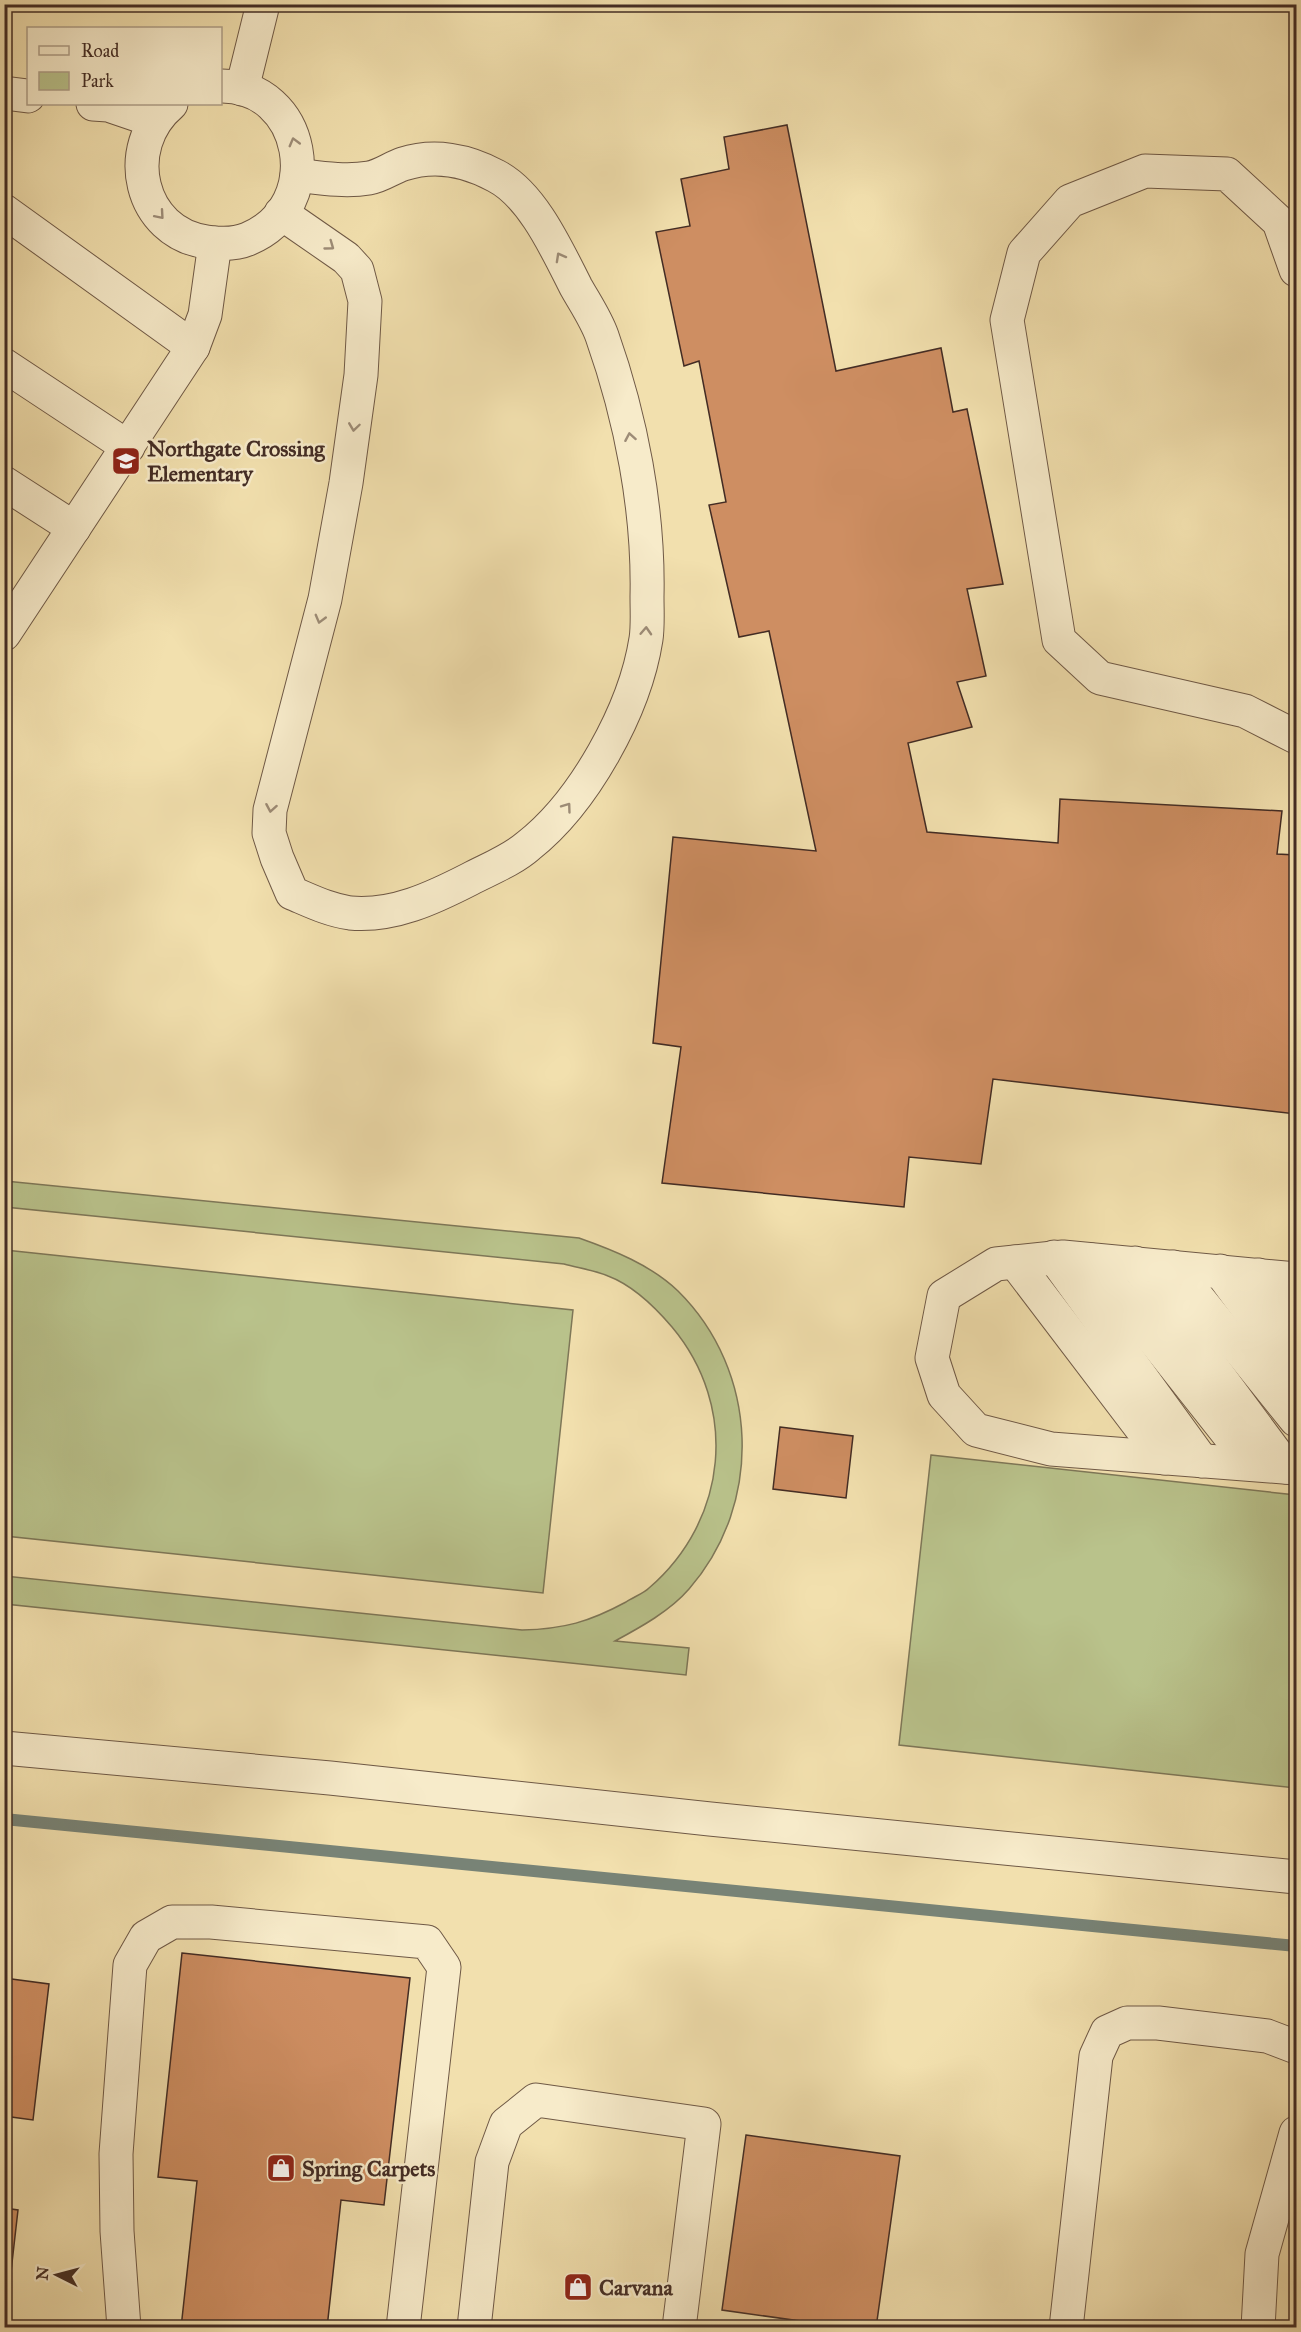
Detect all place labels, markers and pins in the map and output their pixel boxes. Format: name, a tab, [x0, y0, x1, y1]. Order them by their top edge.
place label: Northgate Crossing Elementary	[147, 435, 325, 487]
school or university icon: Northgate Crossing Elementary	[110, 445, 142, 477]
shop icon: Spring Carpets	[265, 2152, 297, 2184]
place label: Spring Carpets	[302, 2155, 435, 2182]
shop icon: Carvana	[562, 2271, 594, 2303]
place label: Carvana	[599, 2274, 674, 2301]

